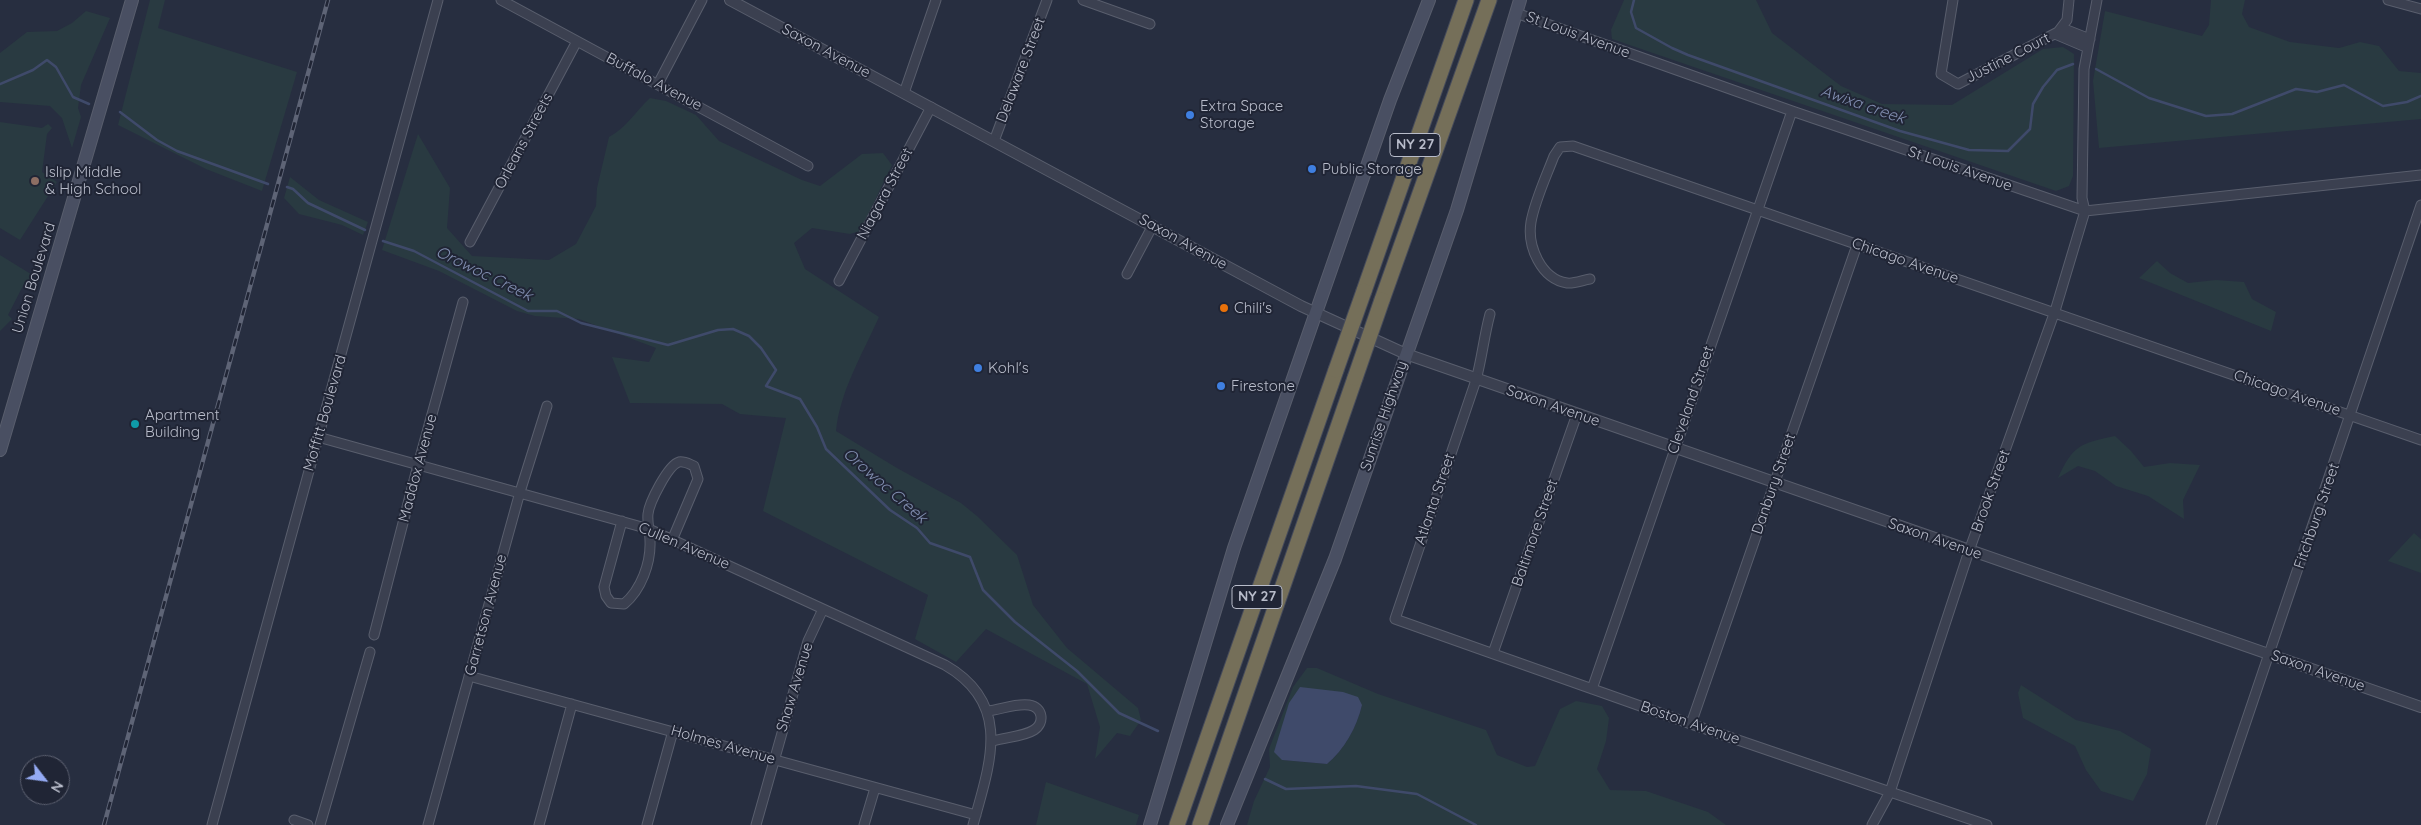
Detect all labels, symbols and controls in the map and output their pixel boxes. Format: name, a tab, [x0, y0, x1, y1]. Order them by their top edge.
street label: St Louis Avenue	[1524, 8, 1632, 62]
street label: Delaware Street	[993, 15, 1049, 125]
street label: Saxon Avenue	[779, 20, 873, 82]
street label: Justine Court	[1963, 29, 2053, 87]
street label: Buffalo Avenue	[603, 49, 705, 115]
water label: Awixa creek	[1818, 82, 1908, 128]
street label: Orleans Streets	[491, 90, 557, 192]
place label: Extra Space Storage	[1200, 97, 1283, 132]
marker: Extra Space Storage	[1184, 109, 1196, 121]
road number: NY 27	[1390, 134, 1440, 156]
street label: St Louis Avenue	[1906, 143, 2014, 195]
street label: Niagara Street	[853, 145, 917, 243]
place label: Public Storage	[1322, 160, 1422, 178]
place label: Islip Middle & High School	[45, 163, 142, 198]
marker: Public Storage	[1306, 163, 1318, 175]
marker: Islip Middle & High School	[29, 175, 41, 187]
street label: Saxon Avenue	[1136, 210, 1230, 274]
street label: Union Boulevard	[9, 220, 59, 336]
street label: Chicago Avenue	[1849, 234, 1961, 288]
water label: Orowoc Creek	[433, 242, 535, 306]
place label: Chili's	[1234, 299, 1272, 317]
marker: Chili's	[1218, 302, 1230, 314]
street label: Cleveland Street	[1664, 344, 1718, 456]
street label: Moffitt Boulevard	[300, 353, 350, 473]
place label: Kohl's	[988, 359, 1029, 377]
street label: Sunrise Highway	[1357, 359, 1411, 473]
marker: Kohl's	[972, 362, 984, 374]
street label: Chicago Avenue	[2231, 366, 2343, 420]
place label: Firestone	[1231, 377, 1295, 395]
marker: Firestone	[1215, 380, 1227, 392]
street label: Saxon Avenue	[1504, 382, 1602, 430]
place label: Apartment Building	[145, 406, 220, 441]
street label: Maddox Avenue	[395, 412, 441, 524]
marker: Apartment Building	[129, 418, 141, 430]
street label: Danbury Street	[1748, 431, 1800, 537]
water label: Orowoc Creek	[839, 444, 931, 528]
street label: Brook Street	[1968, 447, 2014, 535]
street label: Atlanta Street	[1411, 451, 1459, 547]
street label: Fitchburg Street	[2290, 461, 2344, 571]
street label: Baltimore Street	[1508, 477, 1562, 589]
street label: Saxon Avenue	[1886, 515, 1984, 563]
street label: Cullen Avenue	[636, 519, 732, 573]
street label: Garretson Avenue	[461, 552, 511, 678]
road number: NY 27	[1232, 586, 1282, 608]
street label: Shaw Avenue	[773, 640, 817, 734]
street label: Saxon Avenue	[2269, 647, 2367, 695]
street label: Boston Avenue	[1638, 698, 1742, 748]
street label: Holmes Avenue	[669, 721, 777, 769]
north arrow	[20, 755, 70, 805]
text: N	[47, 778, 67, 796]

